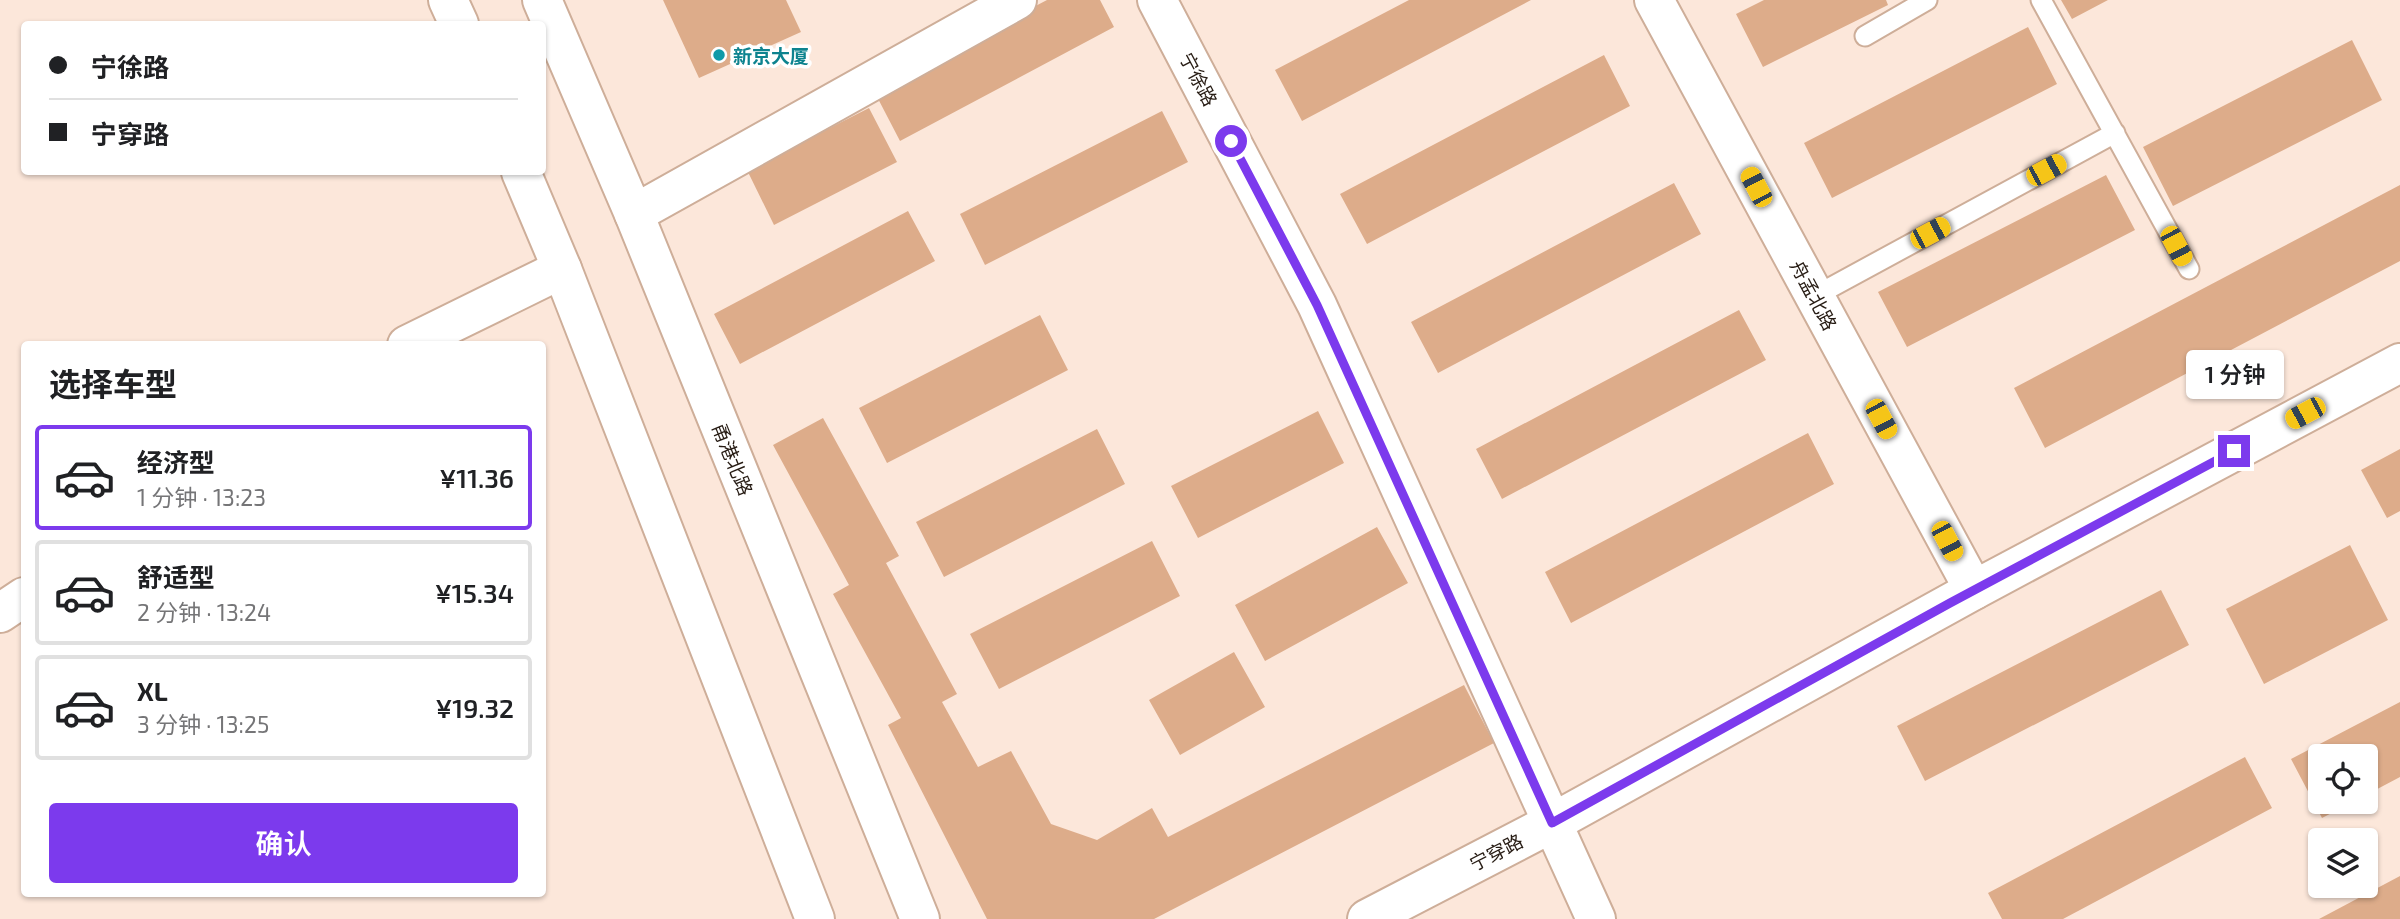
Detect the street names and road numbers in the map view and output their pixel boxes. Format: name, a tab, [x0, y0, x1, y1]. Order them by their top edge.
street label: 宁徐路	[1175, 48, 1223, 110]
street label: 舟孟北路	[1786, 256, 1842, 334]
street label: 甬港北路	[708, 419, 758, 499]
street label: 宁穿路	[1465, 829, 1527, 875]

